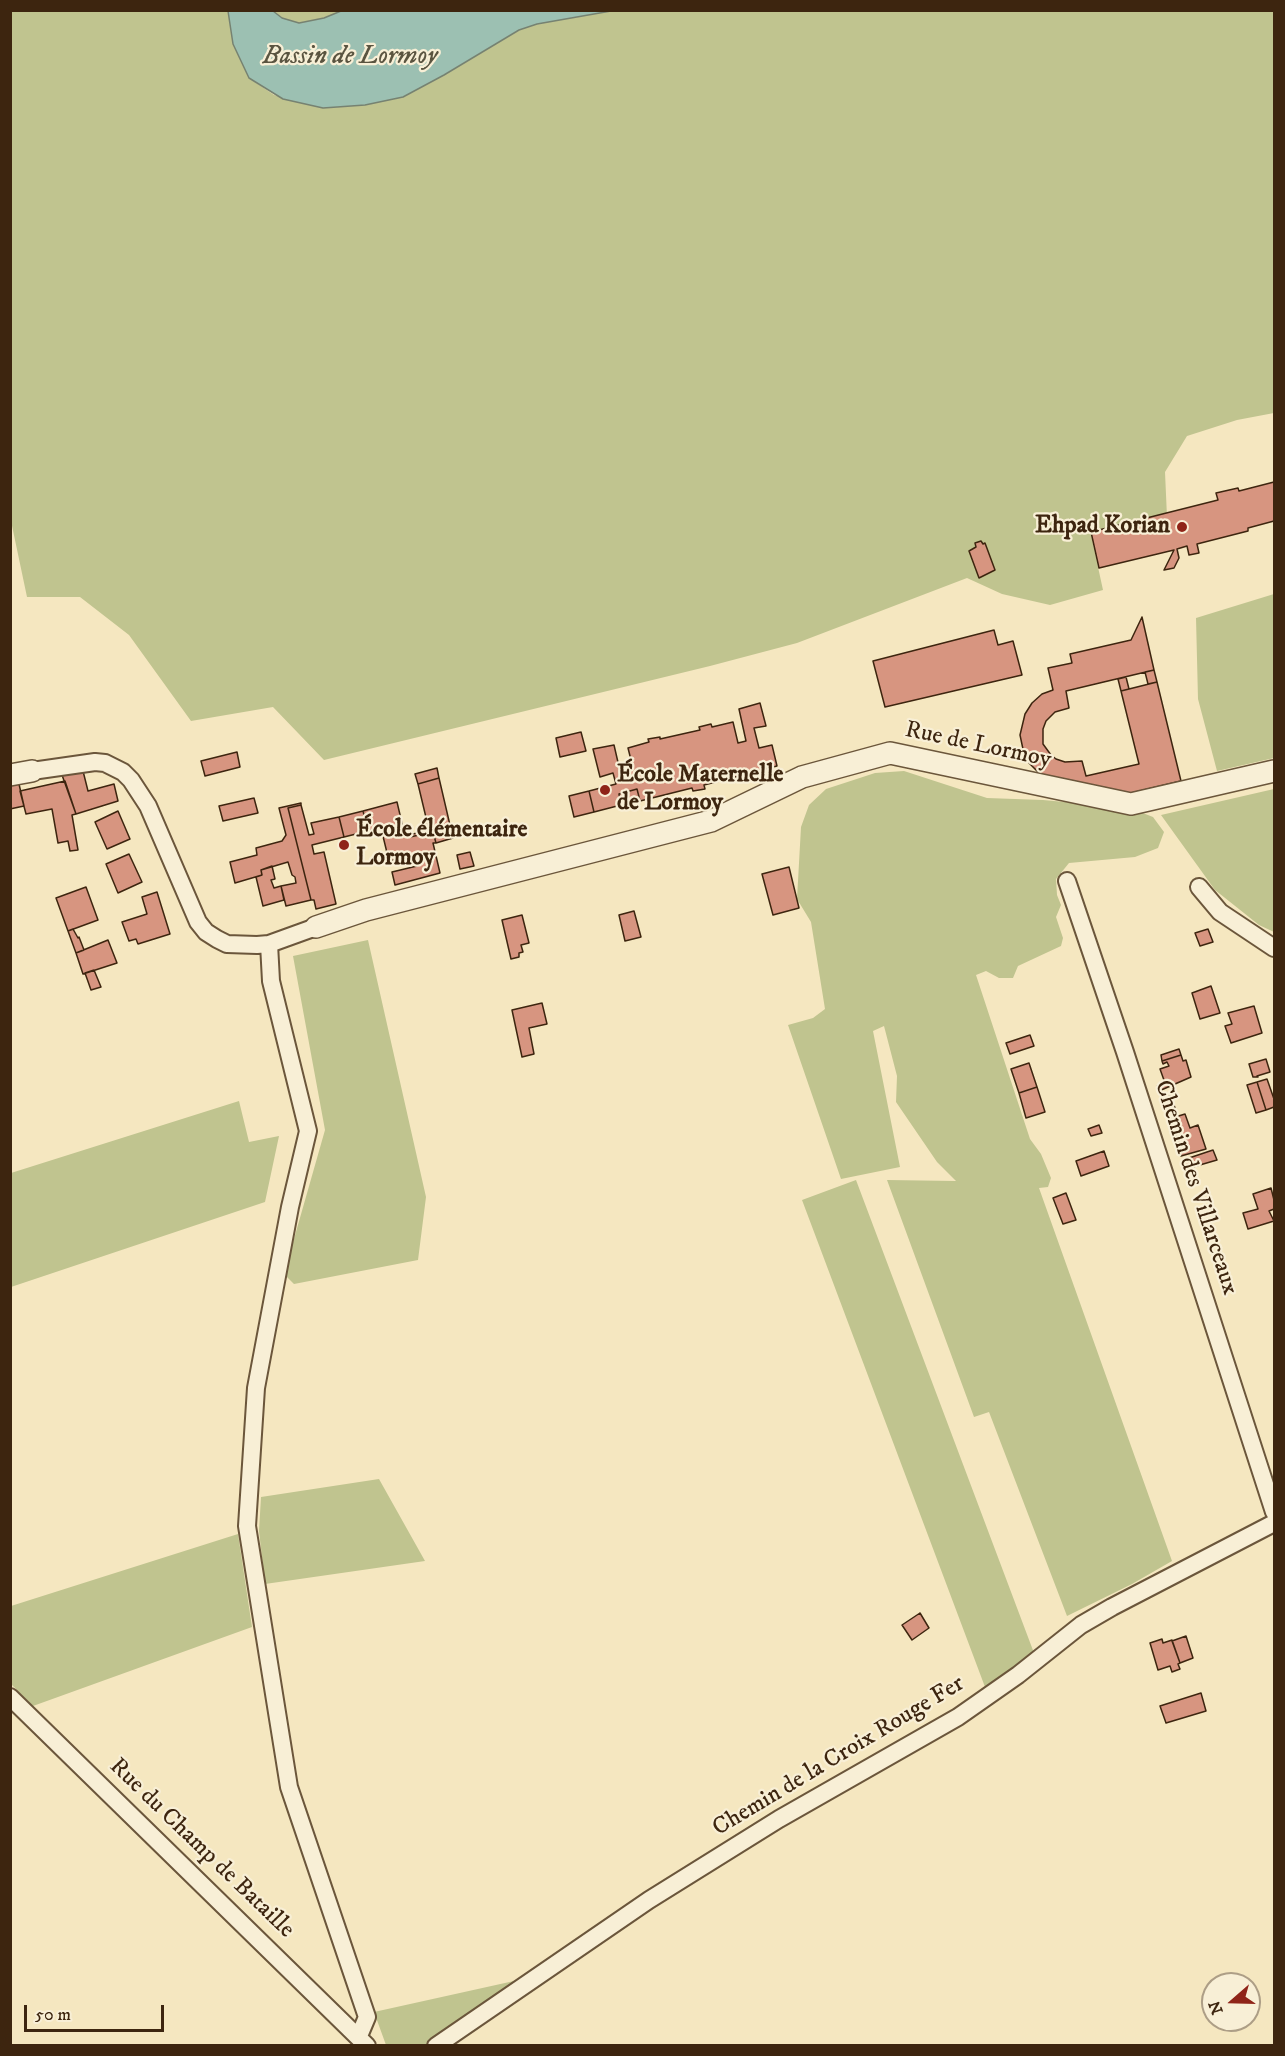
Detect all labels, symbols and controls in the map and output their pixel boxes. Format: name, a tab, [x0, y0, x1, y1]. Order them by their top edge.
water label: Bassin de Lormoy	[263, 42, 437, 74]
place label: Ehpad Korian	[1035, 513, 1170, 541]
marker: Ehpad Korian	[1175, 520, 1189, 534]
street label: Rue de Lormoy	[902, 716, 1054, 776]
place label: École Maternelle de Lormoy	[617, 762, 783, 818]
marker: École Maternelle de Lormoy	[598, 783, 612, 797]
place label: École élémentaire Lormoy	[356, 817, 527, 873]
marker: École élémentaire Lormoy	[337, 838, 351, 852]
street label: Chemin des Villarceaux	[1147, 1077, 1243, 1299]
street label: Chemin de la Croix Rouge Fer	[708, 1670, 970, 1844]
street label: Rue du Champ de Bataille	[102, 1753, 300, 1945]
north arrow	[1201, 1972, 1261, 2032]
scale bar	[27, 1993, 166, 2031]
text: N	[1204, 1998, 1228, 2017]
text: 50 m	[35, 2004, 71, 2026]

